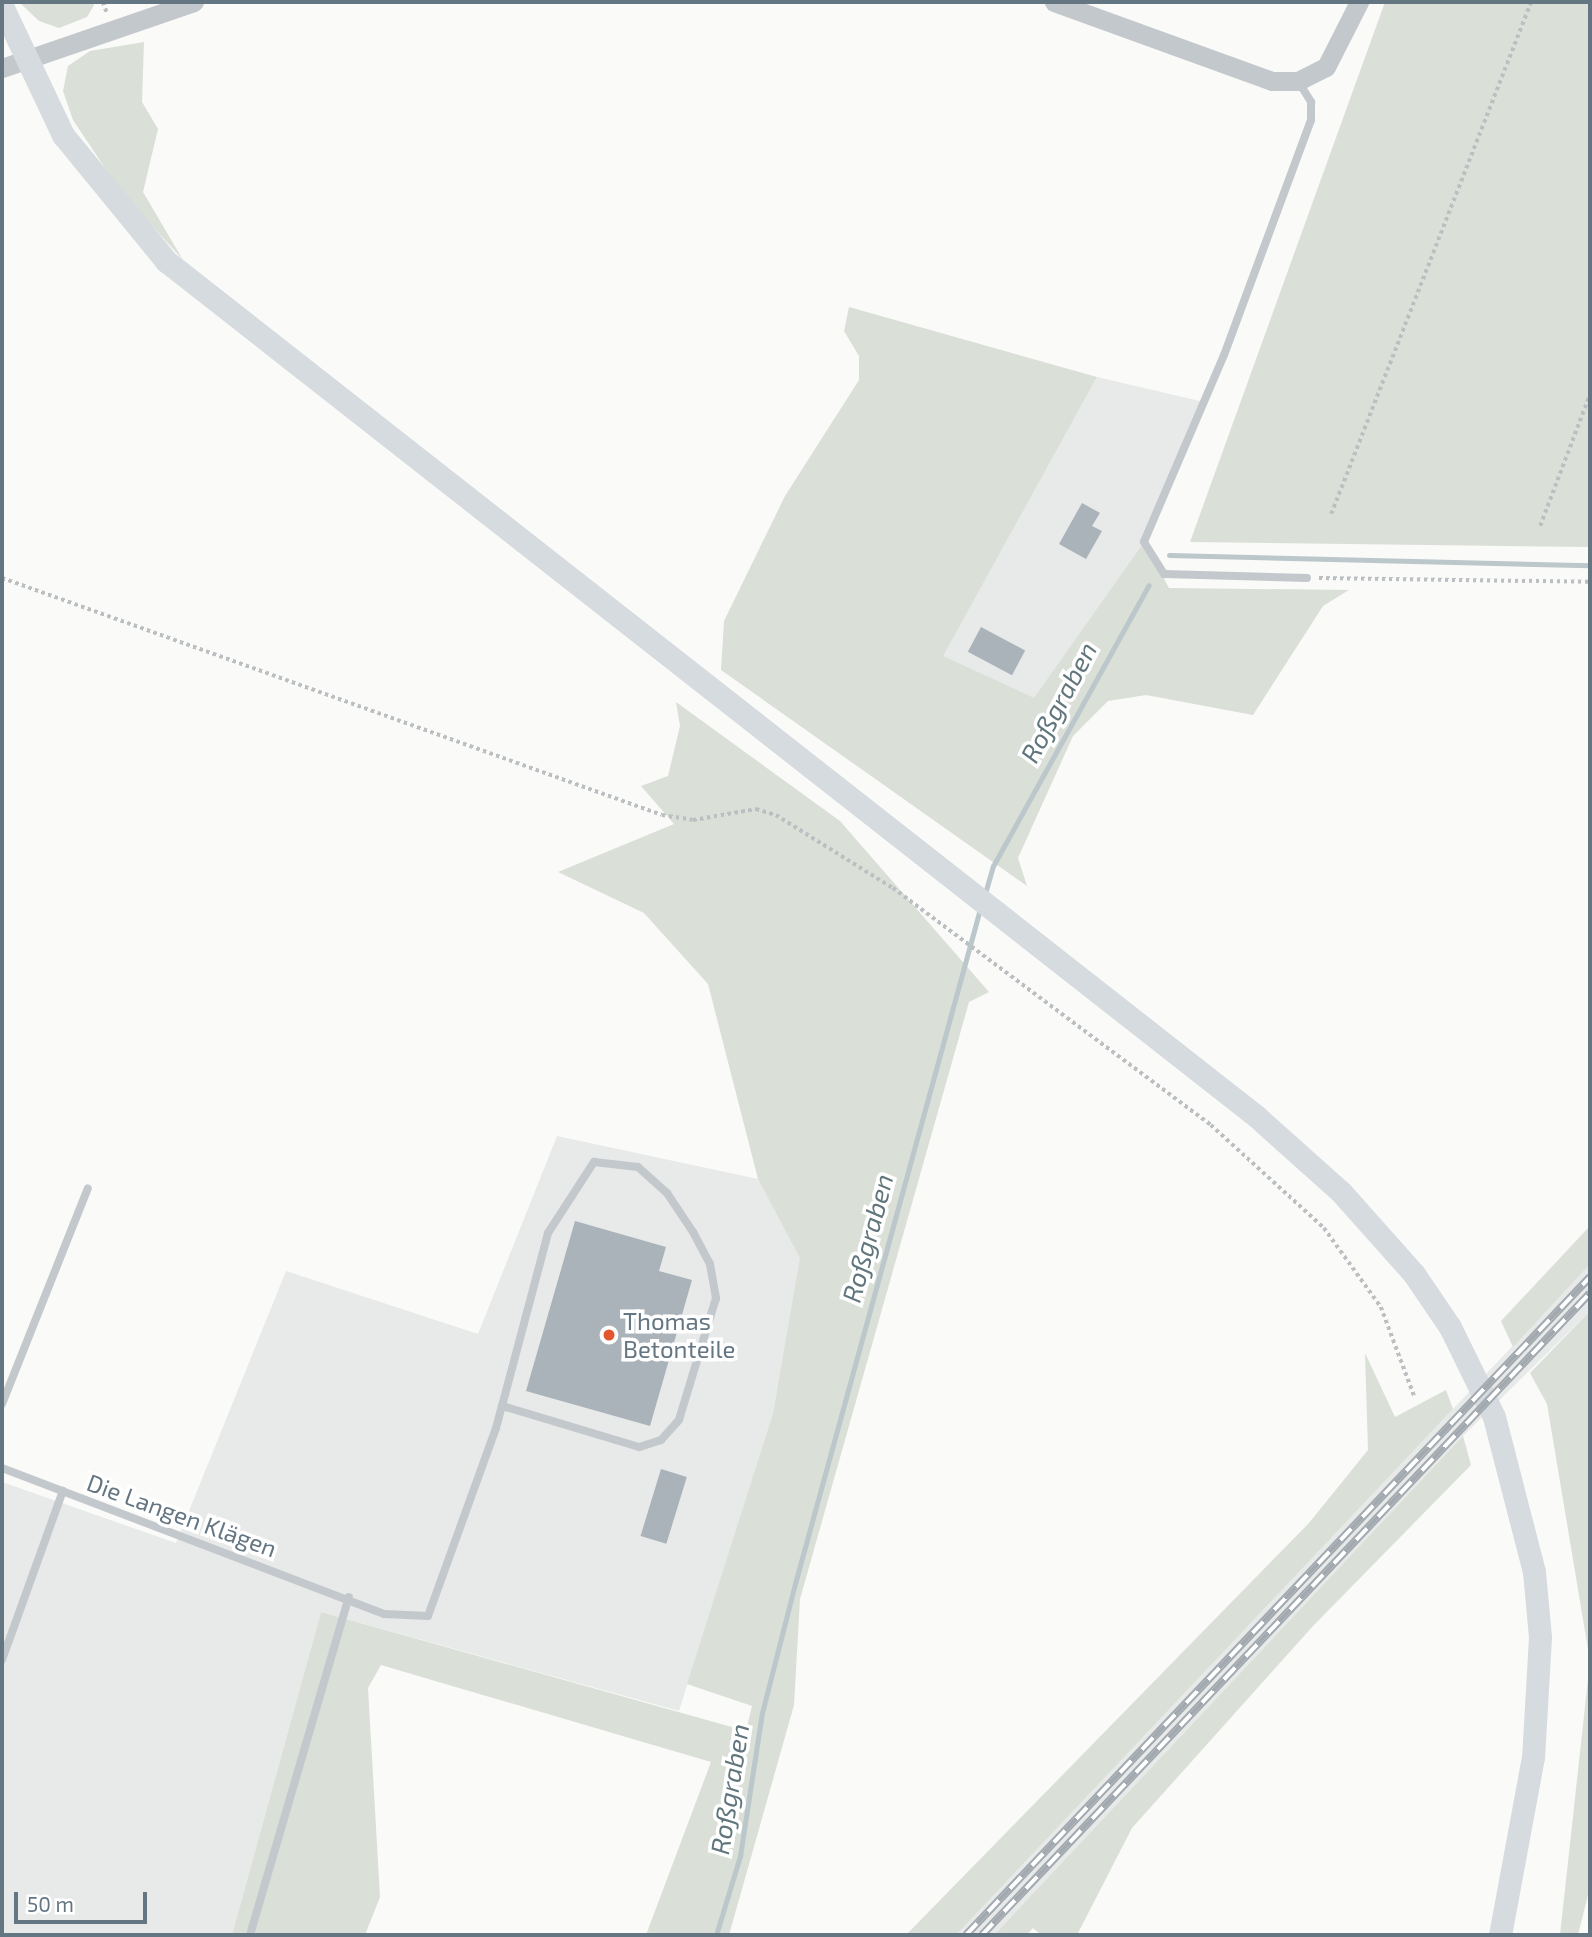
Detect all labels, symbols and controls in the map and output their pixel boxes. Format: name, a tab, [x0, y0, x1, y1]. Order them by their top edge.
water label: Roßgraben	[1013, 637, 1103, 767]
water label: Roßgraben	[835, 1170, 899, 1306]
place label: Thomas Betonteile	[623, 1307, 735, 1363]
marker: Thomas Betonteile	[601, 1327, 617, 1343]
street label: Die Langen Klägen	[83, 1467, 281, 1563]
water label: Roßgraben	[703, 1721, 755, 1857]
scale bar	[18, 1878, 150, 1922]
text: 50 m	[27, 1891, 74, 1916]

